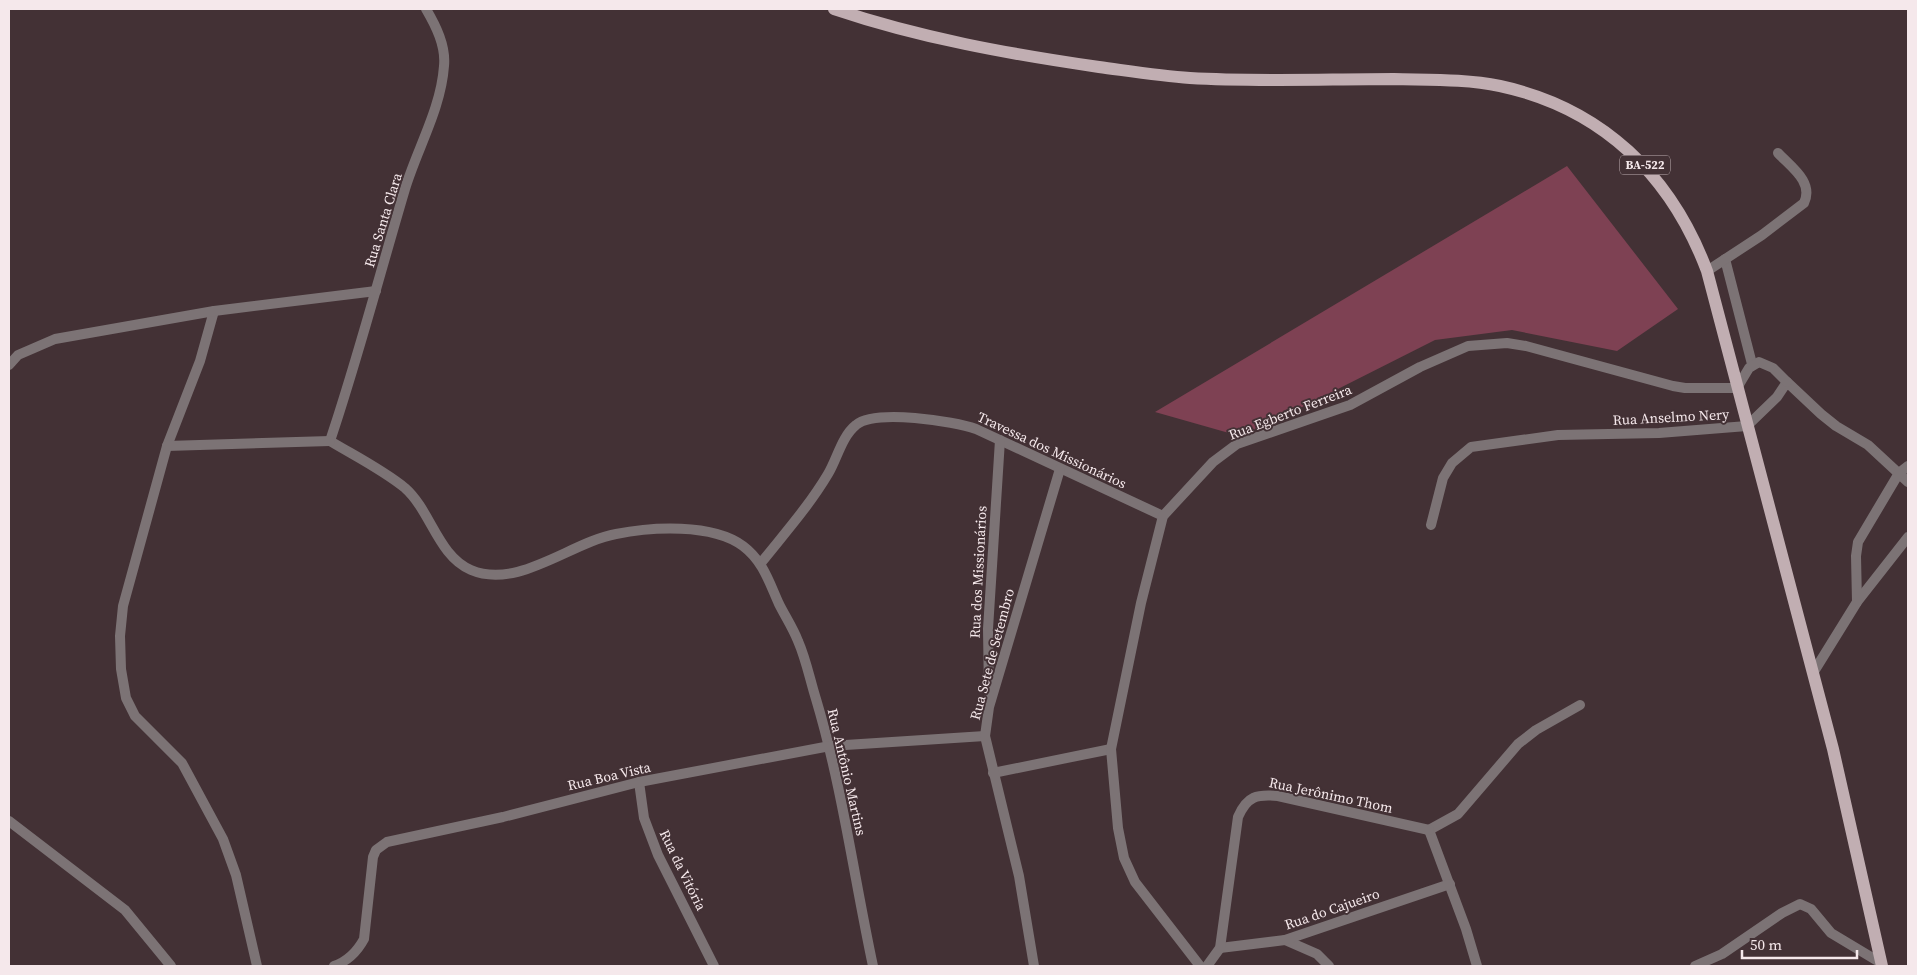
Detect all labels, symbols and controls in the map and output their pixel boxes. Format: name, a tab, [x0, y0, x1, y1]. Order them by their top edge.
road number: BA-522	[1620, 156, 1670, 174]
street label: Rua Santa Clara	[359, 169, 407, 270]
street label: Rua Egberto Ferreira	[1226, 379, 1355, 445]
street label: Rua Anselmo Nery	[1612, 404, 1731, 430]
street label: Travessa dos Missionários	[974, 407, 1130, 493]
street label: Rua dos Missionários	[965, 505, 991, 639]
street label: Rua Sete de Setembro	[965, 586, 1019, 722]
street label: Rua Antônio Martins	[823, 706, 871, 838]
street label: Rua Boa Vista	[565, 757, 653, 795]
street label: Rua Jerônimo Thom	[1267, 772, 1395, 818]
street label: Rua da Vitória	[655, 826, 712, 915]
street label: Rua do Cajueiro	[1282, 883, 1382, 935]
scale bar	[1742, 928, 1857, 960]
text: 50 m	[1750, 934, 1782, 955]

